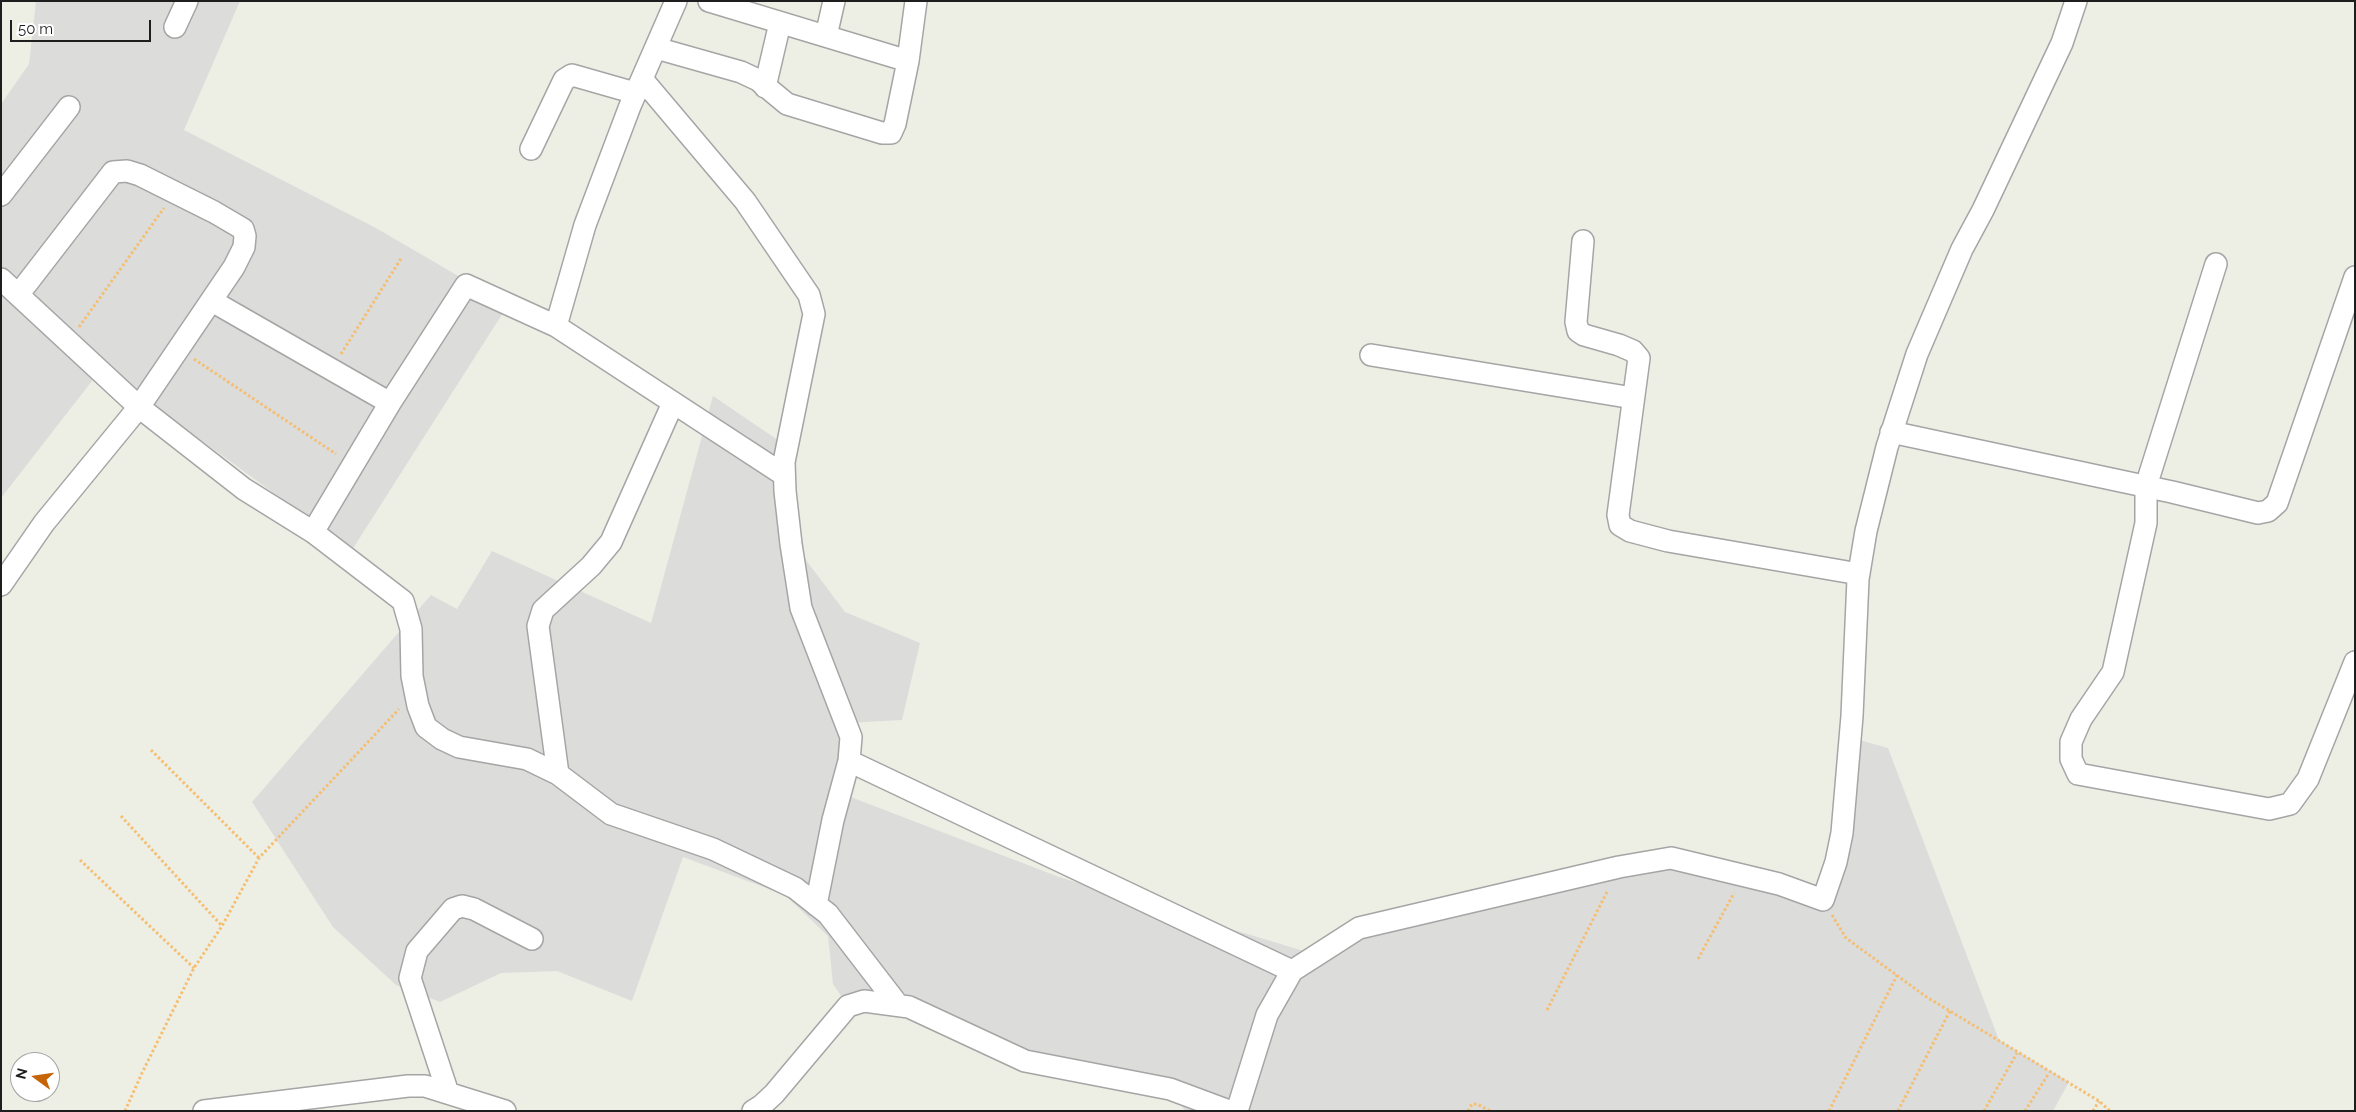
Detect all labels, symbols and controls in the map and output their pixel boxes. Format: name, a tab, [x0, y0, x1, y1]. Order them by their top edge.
scale bar	[12, 10, 154, 42]
text: 50 m	[18, 20, 53, 38]
north arrow	[10, 1052, 60, 1102]
text: N	[12, 1066, 30, 1081]

